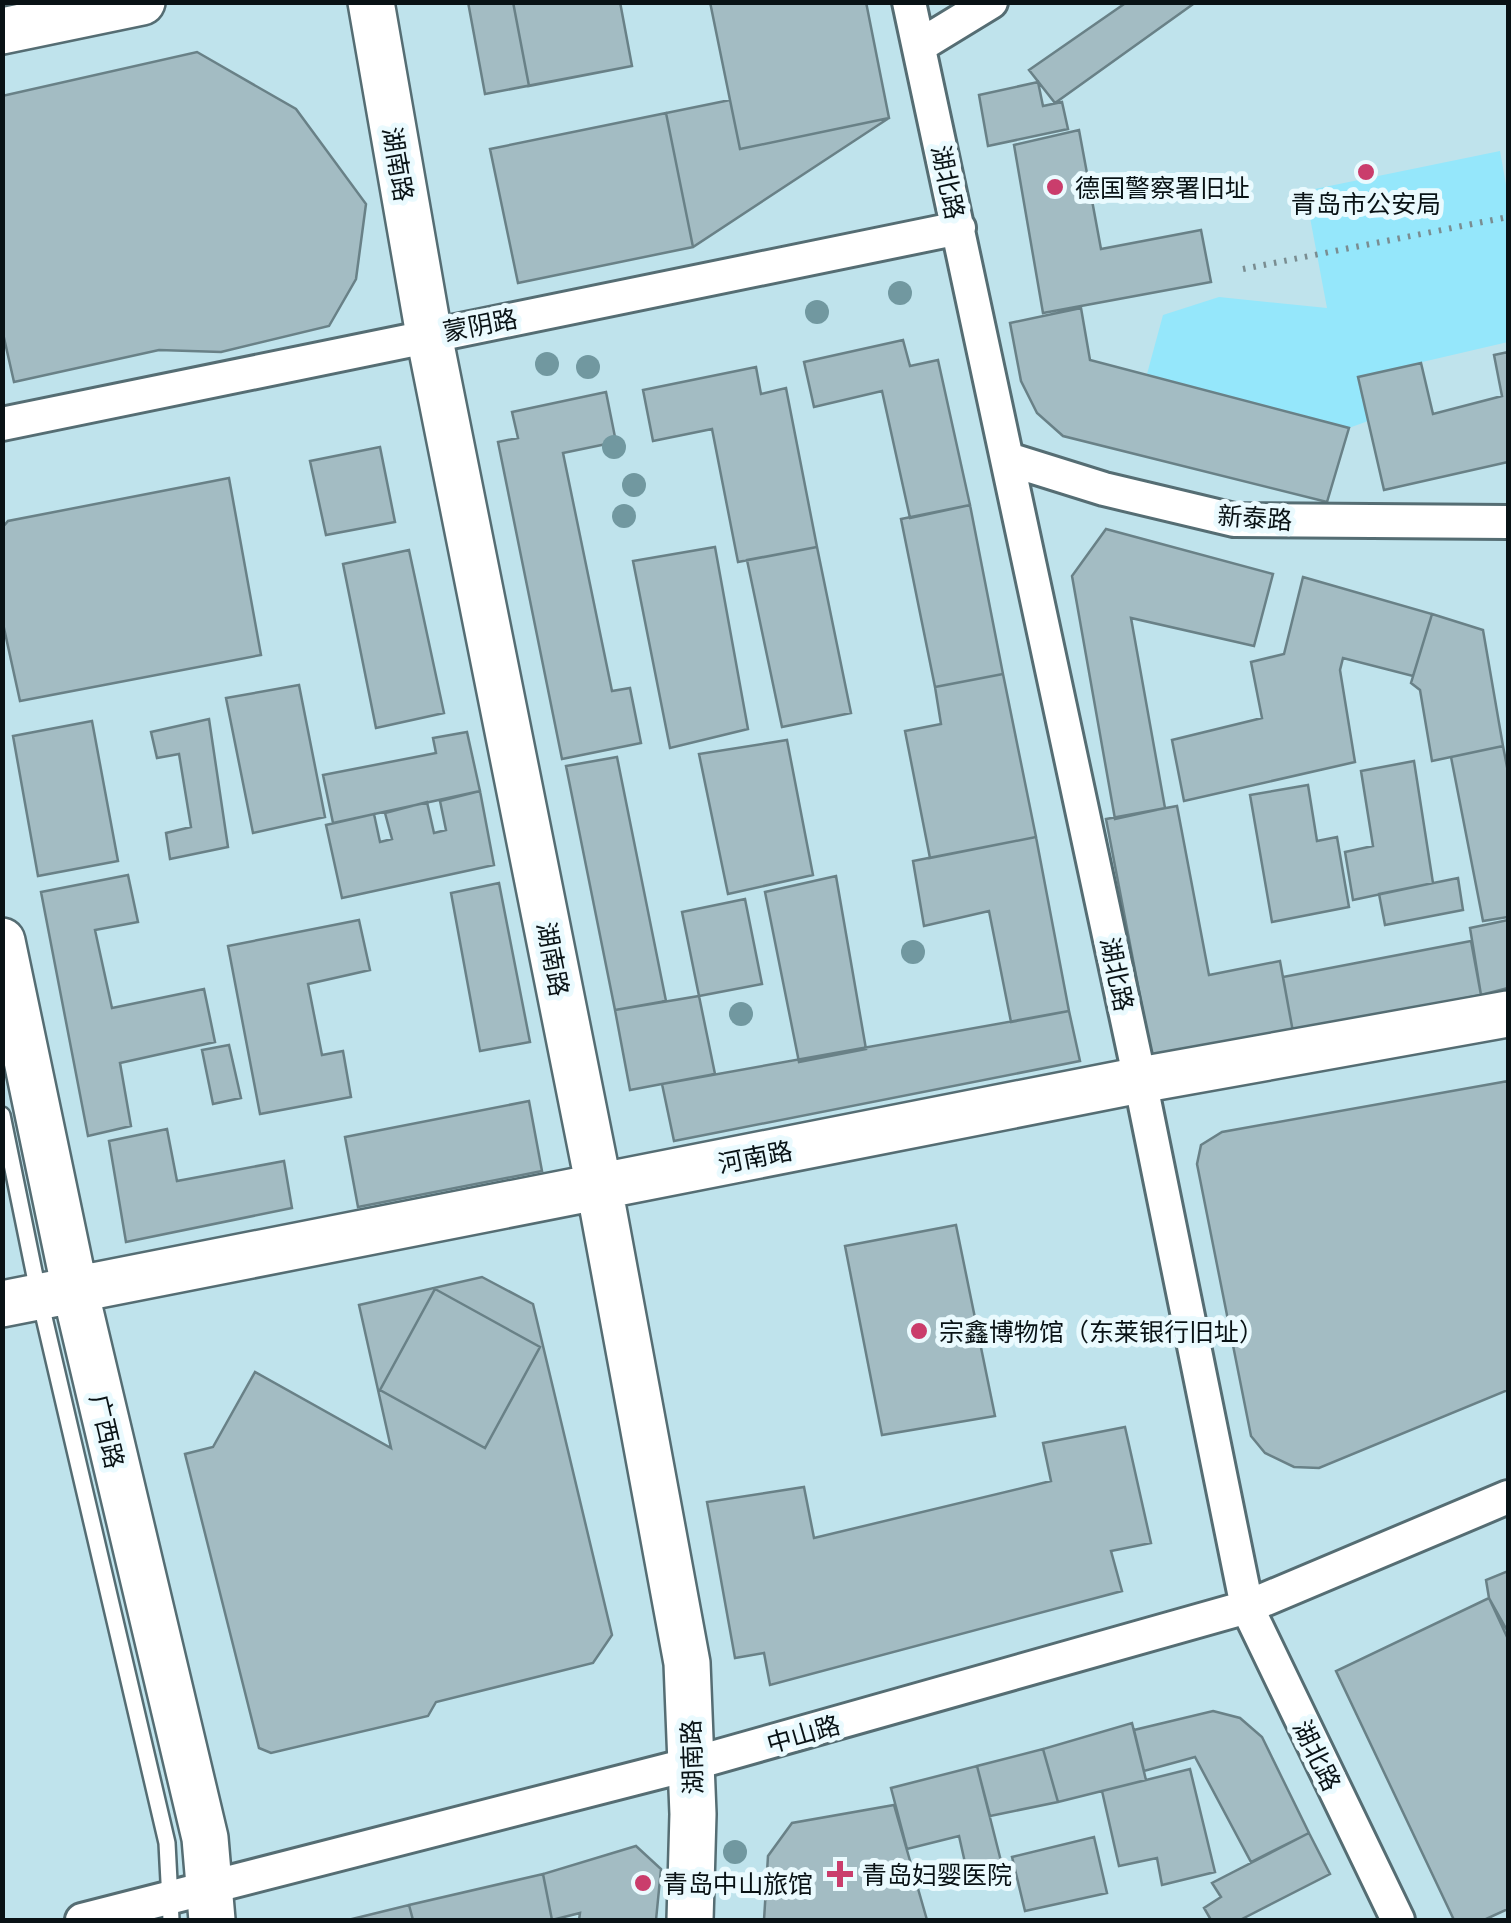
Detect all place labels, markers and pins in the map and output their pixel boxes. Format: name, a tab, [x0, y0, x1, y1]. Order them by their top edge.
marker: 青岛市公安局	[1355, 161, 1377, 183]
place label: 德国警察署旧址	[1075, 170, 1250, 204]
marker: 德国警察署旧址	[1044, 176, 1066, 198]
place label: 青岛市公安局	[1291, 186, 1441, 220]
place label: 宗鑫博物馆（东莱银行旧址）	[939, 1314, 1264, 1348]
marker: 宗鑫博物馆（东莱银行旧址）	[908, 1320, 930, 1342]
place label: 青岛妇婴医院	[862, 1857, 1012, 1891]
marker: 青岛妇婴医院	[827, 1861, 853, 1887]
place label: 青岛中山旅馆	[663, 1866, 813, 1900]
marker: 青岛中山旅馆	[632, 1872, 654, 1894]

